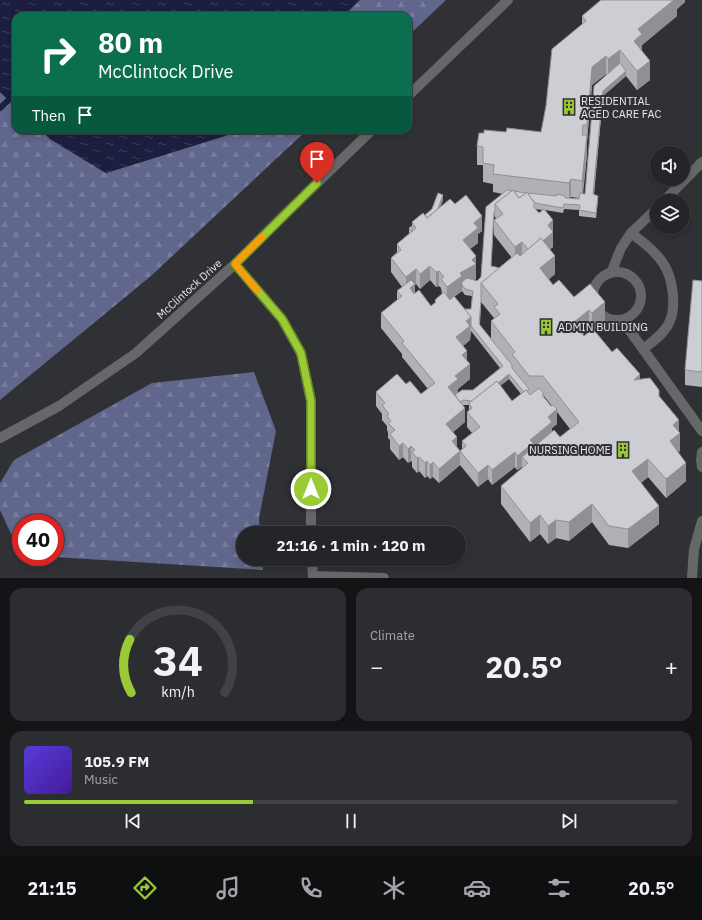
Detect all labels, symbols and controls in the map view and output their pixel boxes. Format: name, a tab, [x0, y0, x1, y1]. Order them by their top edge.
text: 80 m	[98, 24, 163, 61]
icon: right	[32, 28, 84, 80]
text: McClintock Drive	[98, 60, 233, 83]
place label: RESIDENTIAL AGED CARE FAC	[581, 94, 661, 121]
building icon: RESIDENTIAL AGED CARE FAC	[560, 98, 578, 116]
icon: arrive	[74, 104, 96, 126]
text: Then	[32, 106, 66, 125]
pin	[300, 142, 334, 183]
map controls	[650, 146, 690, 234]
button: sound	[650, 146, 690, 186]
icon: arrive	[306, 148, 328, 170]
button: layers	[650, 194, 690, 234]
street label: McClintock Drive	[154, 256, 224, 322]
building icon: ADMIN BUILDING	[537, 318, 555, 336]
place label: ADMIN BUILDING	[558, 320, 648, 334]
building icon: NURSING HOME	[614, 441, 632, 459]
place label: NURSING HOME	[529, 443, 611, 457]
position arrow	[290, 468, 332, 510]
speed limit sign: 40	[12, 514, 64, 566]
text: 21:16 · 1 min · 120 m	[277, 536, 425, 555]
text: Climate	[370, 627, 415, 644]
text: 34	[153, 632, 203, 686]
text: 20.5°	[485, 647, 563, 686]
text: −	[370, 652, 383, 681]
text: +	[665, 652, 678, 681]
text: km/h	[161, 681, 195, 700]
text: 105.9 FM	[84, 752, 149, 771]
text: Music	[84, 771, 118, 788]
icon: previous	[122, 810, 144, 832]
icon: pause	[340, 810, 362, 832]
icon: next	[558, 810, 580, 832]
icon: directions	[131, 874, 159, 902]
icon: music	[214, 874, 242, 902]
icon: phone	[297, 874, 325, 902]
icon: climate	[380, 874, 408, 902]
icon: car	[463, 874, 491, 902]
icon: filters	[545, 874, 573, 902]
text: 21:15	[27, 877, 77, 900]
text: 20.5°	[628, 877, 675, 900]

